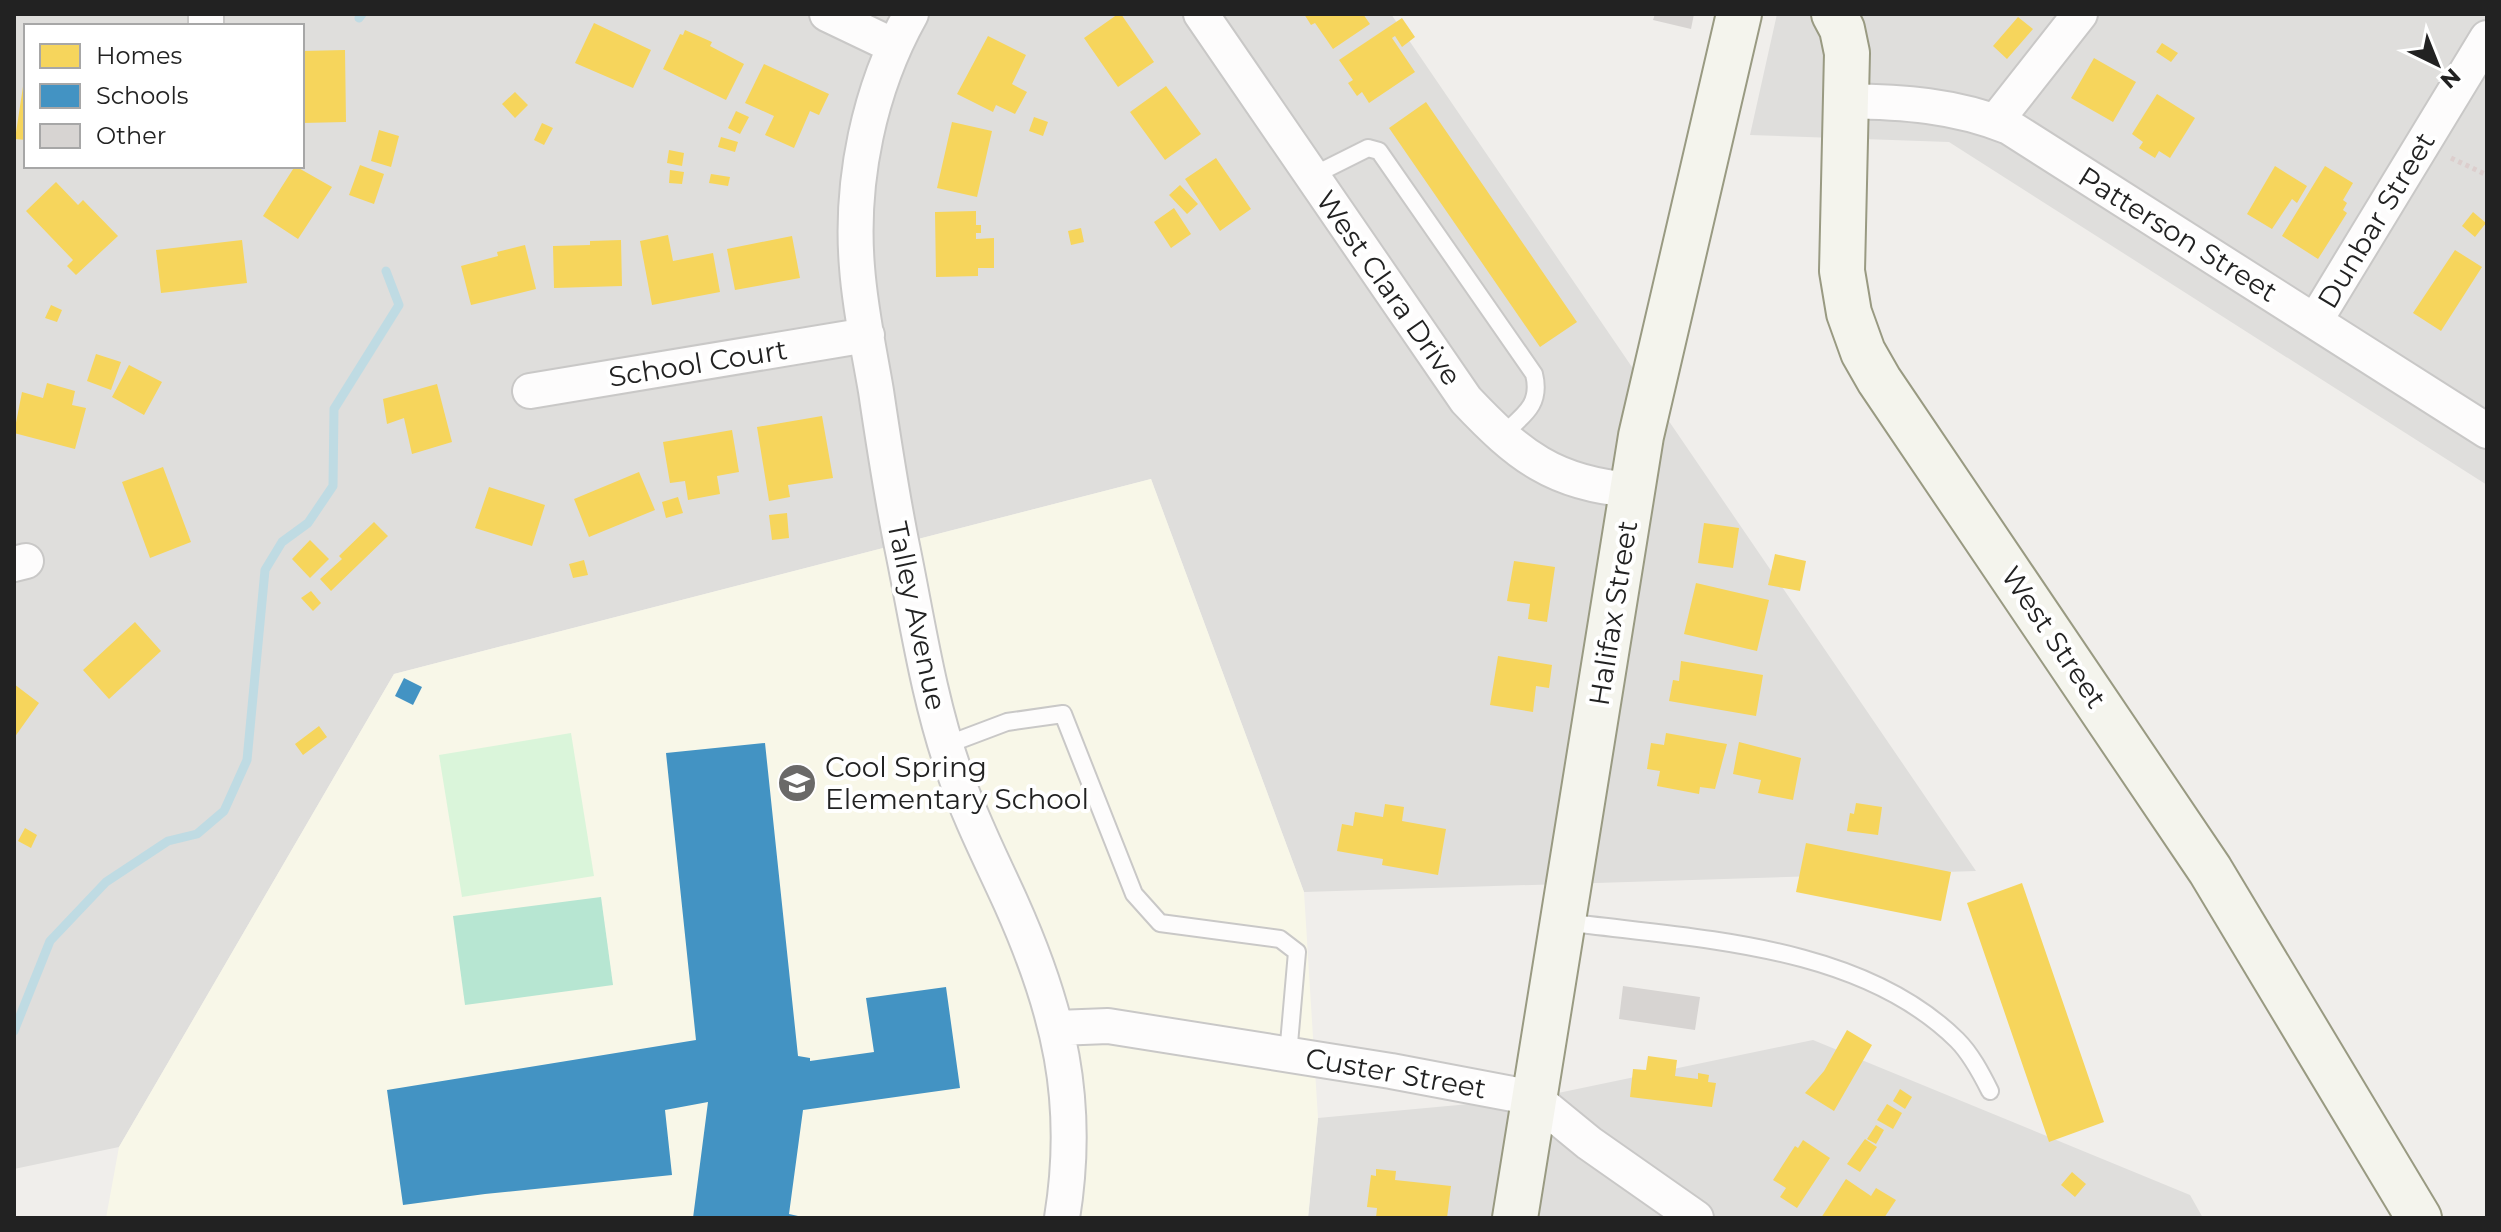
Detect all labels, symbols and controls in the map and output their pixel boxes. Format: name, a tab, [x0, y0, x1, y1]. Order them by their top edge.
legend	[24, 24, 304, 168]
north arrow	[2397, 24, 2477, 104]
text: Homes	[96, 41, 182, 70]
text: N	[2435, 62, 2466, 94]
text: Schools	[96, 81, 189, 110]
text: Other	[96, 121, 166, 150]
street label: Dunbar Street	[2310, 126, 2442, 314]
street label: Patterson Street	[2072, 159, 2284, 309]
street label: West Clara Drive	[1309, 184, 1469, 392]
street label: School Court	[606, 332, 790, 394]
street label: Halifax Street	[1582, 518, 1644, 708]
street label: Talley Avenue	[880, 519, 954, 713]
street label: West Street	[1994, 560, 2114, 714]
place label: Cool Spring Elementary School	[825, 750, 1089, 816]
school or university icon: Cool Spring Elementary School	[776, 762, 818, 804]
street label: Custer Street	[1303, 1040, 1489, 1106]

